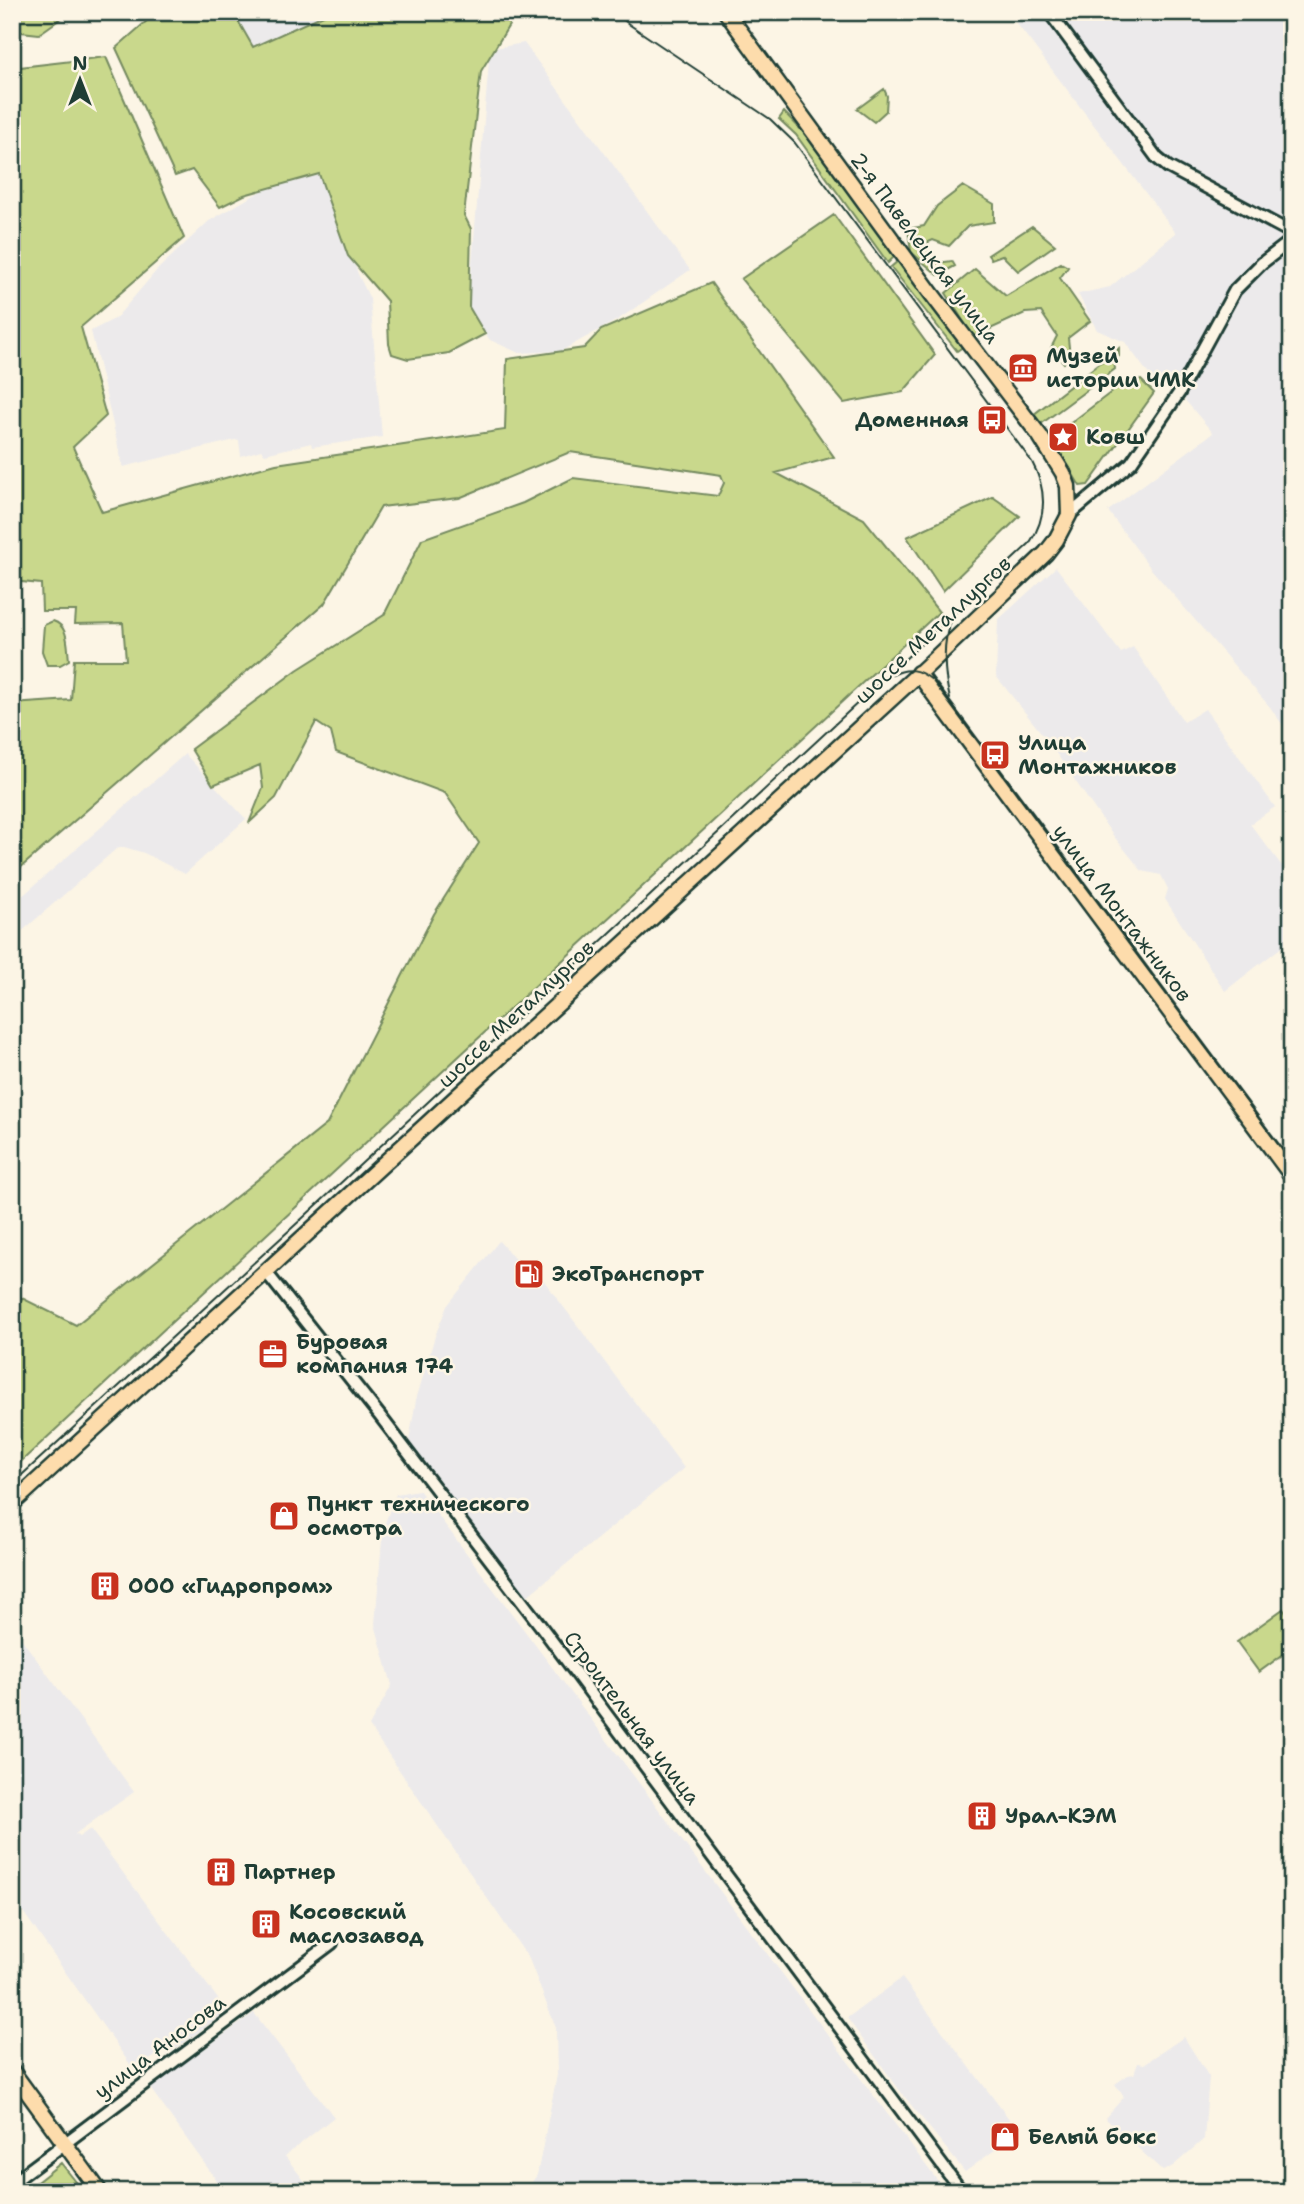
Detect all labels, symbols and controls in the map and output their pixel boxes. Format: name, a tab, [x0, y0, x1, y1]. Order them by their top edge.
north arrow	[46, 46, 116, 116]
text: N	[72, 51, 88, 76]
street label: 2-я Павелецкая улица	[844, 147, 1006, 349]
place label: Музей истории ЧМК	[1046, 342, 1196, 394]
museum icon: Музей истории ЧМК	[1006, 351, 1040, 385]
bus stop icon: Доменная	[975, 403, 1009, 437]
place label: Доменная	[855, 406, 969, 434]
place icon: Ковш	[1046, 420, 1080, 454]
place label: Ковш	[1086, 423, 1145, 451]
street label: шоссе Металлургов	[849, 550, 1017, 710]
place label: Улица Монтажников	[1018, 729, 1177, 781]
bus stop icon: Улица Монтажников	[978, 738, 1012, 772]
street label: улица Монтажников	[1046, 819, 1198, 1007]
street label: шоссе Металлургов	[432, 934, 600, 1094]
fuel station icon: ЭкоТранспорт	[512, 1257, 546, 1291]
place label: ЭкоТранспорт	[552, 1260, 704, 1288]
place label: Буровая компания 174	[296, 1328, 454, 1380]
office icon: Буровая компания 174	[256, 1337, 290, 1371]
place label: Пункт технического осмотра	[307, 1490, 530, 1542]
shop icon: Пункт технического осмотра	[267, 1499, 301, 1533]
building icon: ООО «Гидропром»	[88, 1569, 122, 1603]
place label: ООО «Гидропром»	[128, 1572, 333, 1600]
street label: Строительная улица	[557, 1625, 707, 1811]
building icon: Урал-КЭМ	[965, 1799, 999, 1833]
place label: Урал-КЭМ	[1005, 1802, 1117, 1830]
building icon: Партнер	[204, 1855, 238, 1889]
place label: Партнер	[244, 1858, 336, 1886]
place label: Косовский маслозавод	[289, 1898, 424, 1950]
building icon: Косовский маслозавод	[249, 1907, 283, 1941]
street label: улица Аносова	[89, 1988, 231, 2106]
shop icon: Белый бокс	[988, 2120, 1022, 2154]
place label: Белый бокс	[1028, 2123, 1157, 2151]

